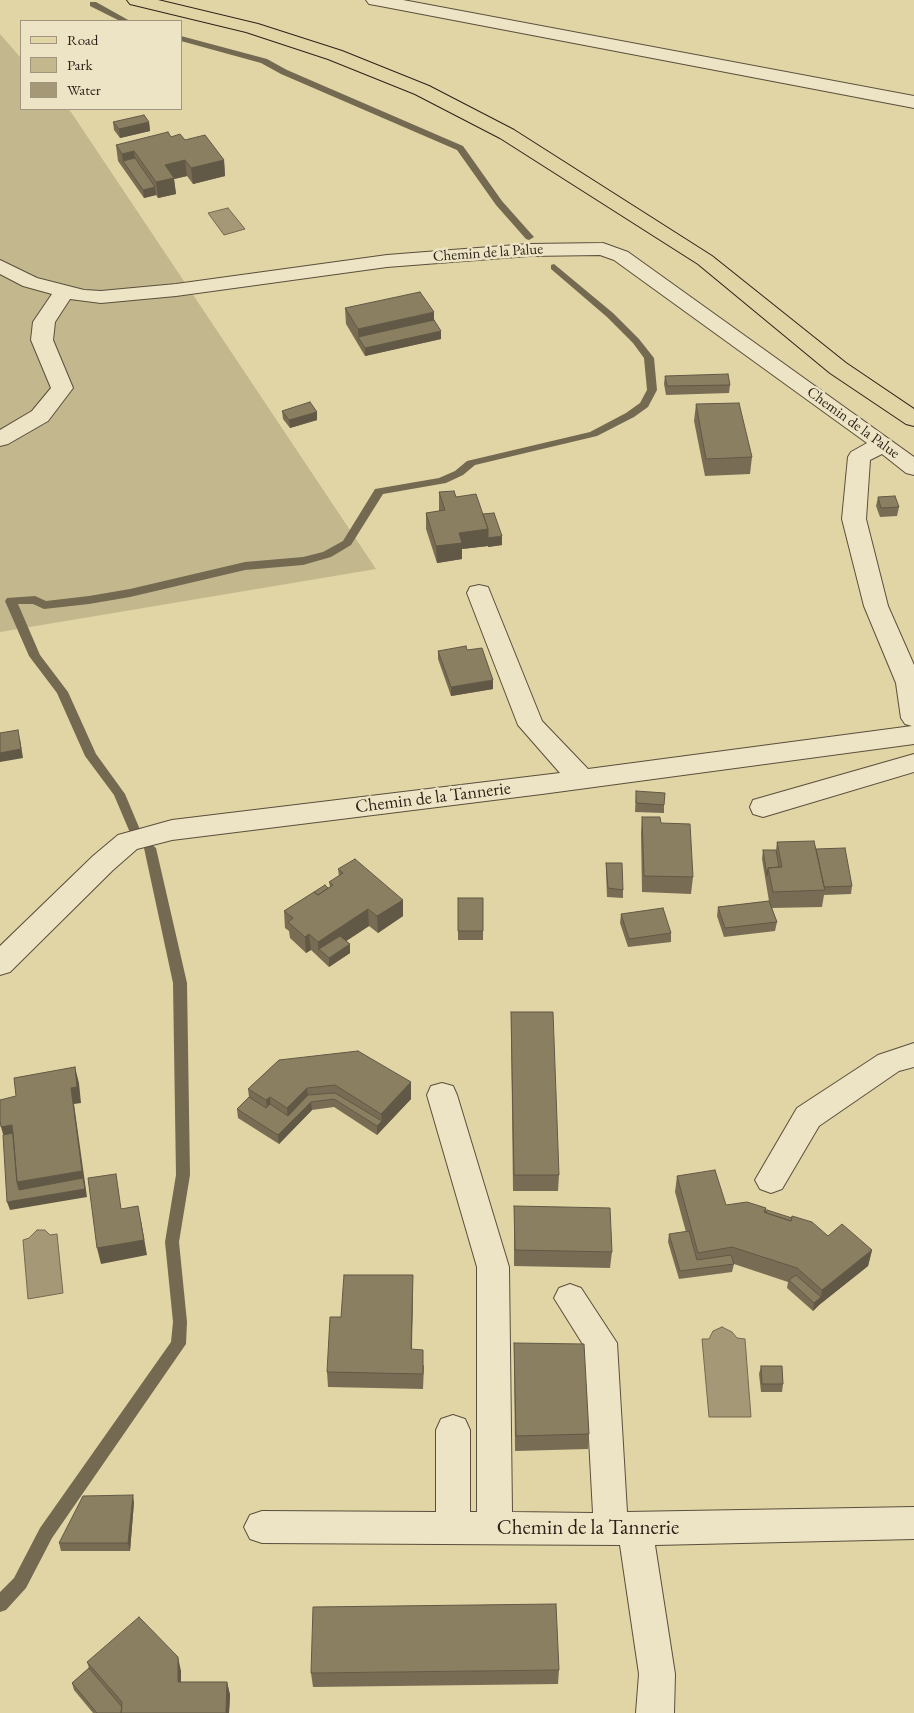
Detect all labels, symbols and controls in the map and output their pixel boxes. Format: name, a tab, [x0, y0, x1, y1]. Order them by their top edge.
legend	[20, 20, 182, 110]
text: Road	[67, 30, 98, 49]
text: Park	[67, 55, 93, 74]
text: Water	[67, 80, 101, 99]
street label: Chemin de la Palue	[432, 240, 544, 266]
street label: Chemin de la Palue	[803, 383, 903, 463]
street label: Chemin de la Tannerie	[354, 778, 512, 818]
street label: Chemin de la Tannerie	[497, 1515, 679, 1541]

